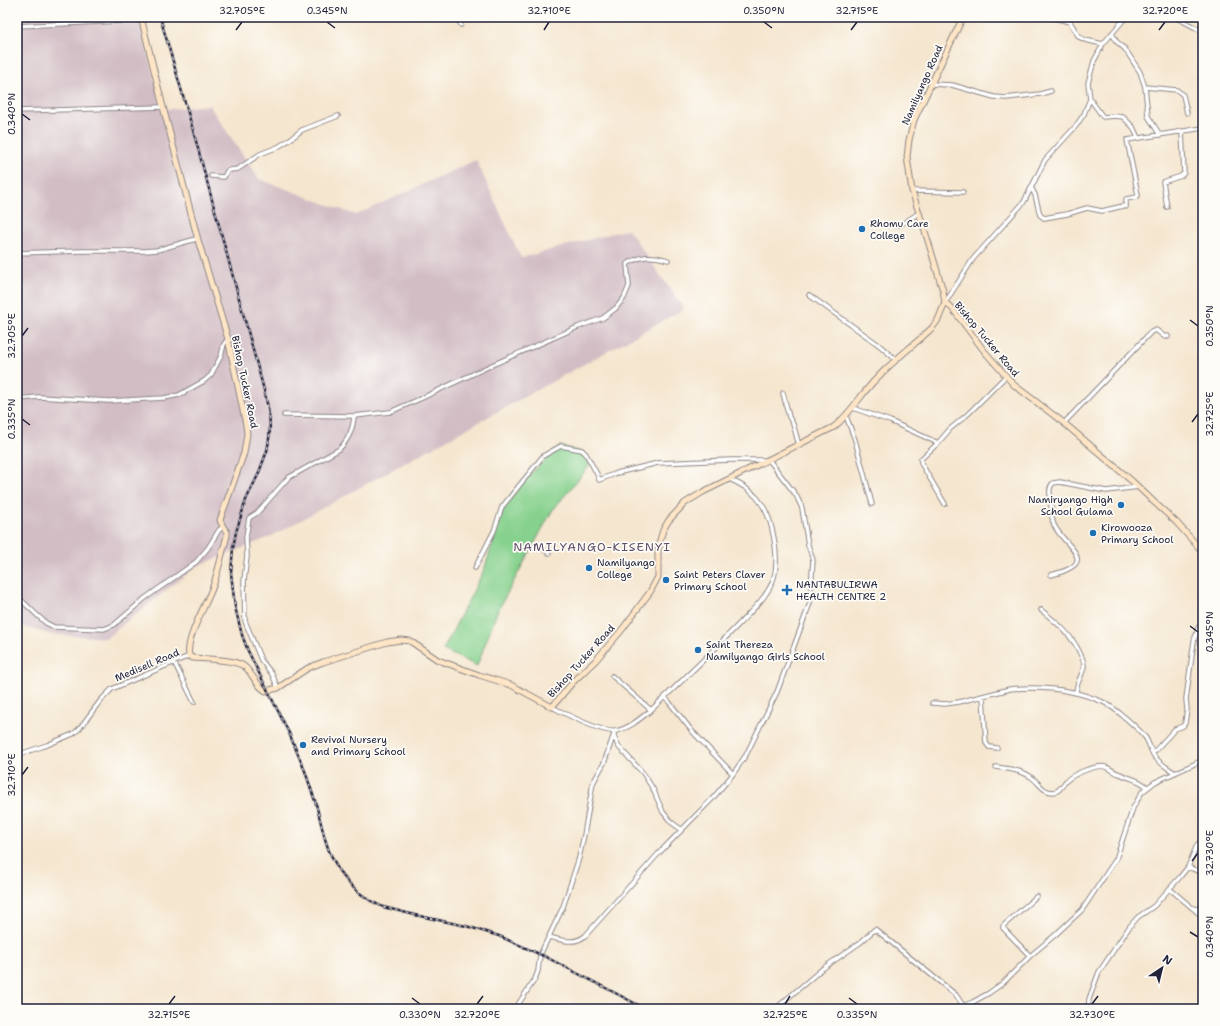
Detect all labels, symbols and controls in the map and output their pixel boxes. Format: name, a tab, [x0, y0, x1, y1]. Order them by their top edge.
text: 32.705°E	[219, 4, 265, 17]
text: 0.345°N	[306, 4, 348, 17]
text: 32.710°E	[527, 4, 571, 17]
text: 0.350°N	[743, 4, 785, 17]
text: 32.715°E	[836, 4, 878, 17]
text: 32.720°E	[1142, 4, 1188, 17]
street label: Namilyango Road	[898, 42, 946, 127]
text: 0.340°N	[5, 93, 18, 135]
place label: Rhomu Care College	[870, 217, 929, 242]
marker: Rhomu Care College	[857, 224, 867, 234]
street label: Bishop Tucker Road	[952, 299, 1023, 380]
text: 0.350°N	[1203, 305, 1216, 347]
text: 32.705°E	[5, 313, 18, 359]
street label: Bishop Tucker Road	[229, 335, 261, 430]
text: 32.725°E	[1203, 391, 1216, 437]
text: 0.335°N	[5, 399, 18, 439]
place label: Namiryango High School Gulama	[1028, 493, 1114, 518]
marker: Namiryango High School Gulama	[1116, 500, 1126, 510]
place label: Kirowooza Primary School	[1101, 521, 1173, 546]
marker: Kirowooza Primary School	[1088, 528, 1098, 538]
district label: NAMILYANGO-KISENYI	[513, 539, 671, 555]
place label: Namilyango College	[597, 556, 655, 581]
marker: Namilyango College	[584, 563, 594, 573]
place label: Saint Peters Claver Primary School	[674, 568, 766, 593]
marker: Saint Peters Claver Primary School	[661, 575, 671, 585]
place label: NANTABULIRWA HEALTH CENTRE 2	[796, 578, 886, 603]
marker: NANTABULIRWA HEALTH CENTRE 2	[781, 584, 793, 596]
text: 0.345°N	[1203, 611, 1216, 653]
street label: Bishop Tucker Road	[545, 621, 618, 700]
place label: Saint Thereza Namilyango Girls School	[706, 638, 825, 663]
street label: Medisell Road	[113, 645, 182, 684]
marker: Saint Thereza Namilyango Girls School	[693, 645, 703, 655]
place label: Revival Nursery and Primary School	[311, 733, 406, 758]
marker: Revival Nursery and Primary School	[298, 740, 308, 750]
text: 32.710°E	[5, 753, 18, 797]
text: 32.730°E	[1203, 830, 1216, 876]
text: 0.340°N	[1203, 916, 1216, 958]
north arrow	[1142, 948, 1182, 988]
text: N	[1160, 952, 1176, 969]
text: 32.715°E	[148, 1008, 190, 1021]
text: 0.330°N	[399, 1008, 441, 1021]
text: 32.720°E	[454, 1008, 500, 1021]
text: 32.725°E	[762, 1008, 808, 1021]
text: 0.335°N	[837, 1008, 877, 1021]
text: 32.730°E	[1069, 1008, 1115, 1021]

